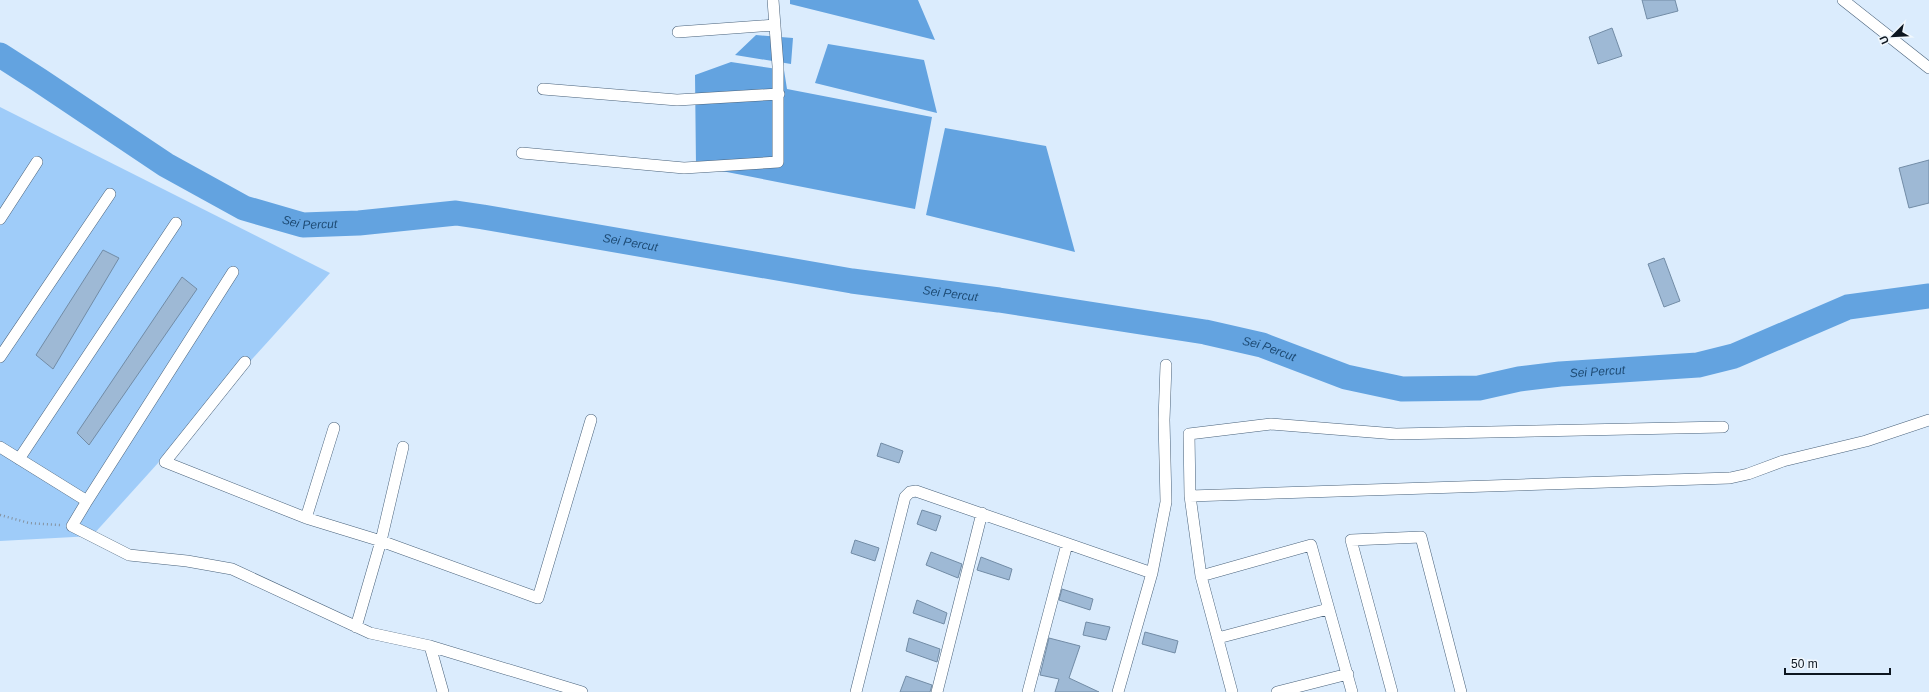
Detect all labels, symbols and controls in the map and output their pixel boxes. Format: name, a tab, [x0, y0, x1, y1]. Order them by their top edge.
north arrow	[1873, 16, 1913, 56]
text: U	[1877, 34, 1891, 46]
water label: Sei Percut	[281, 212, 338, 232]
water label: Sei Percut	[602, 231, 660, 254]
water label: Sei Percut	[922, 283, 979, 304]
water label: Sei Percut	[1241, 334, 1298, 364]
water label: Sei Percut	[1569, 363, 1626, 380]
scale bar	[1785, 650, 1890, 676]
text: 50 m	[1791, 657, 1818, 671]

